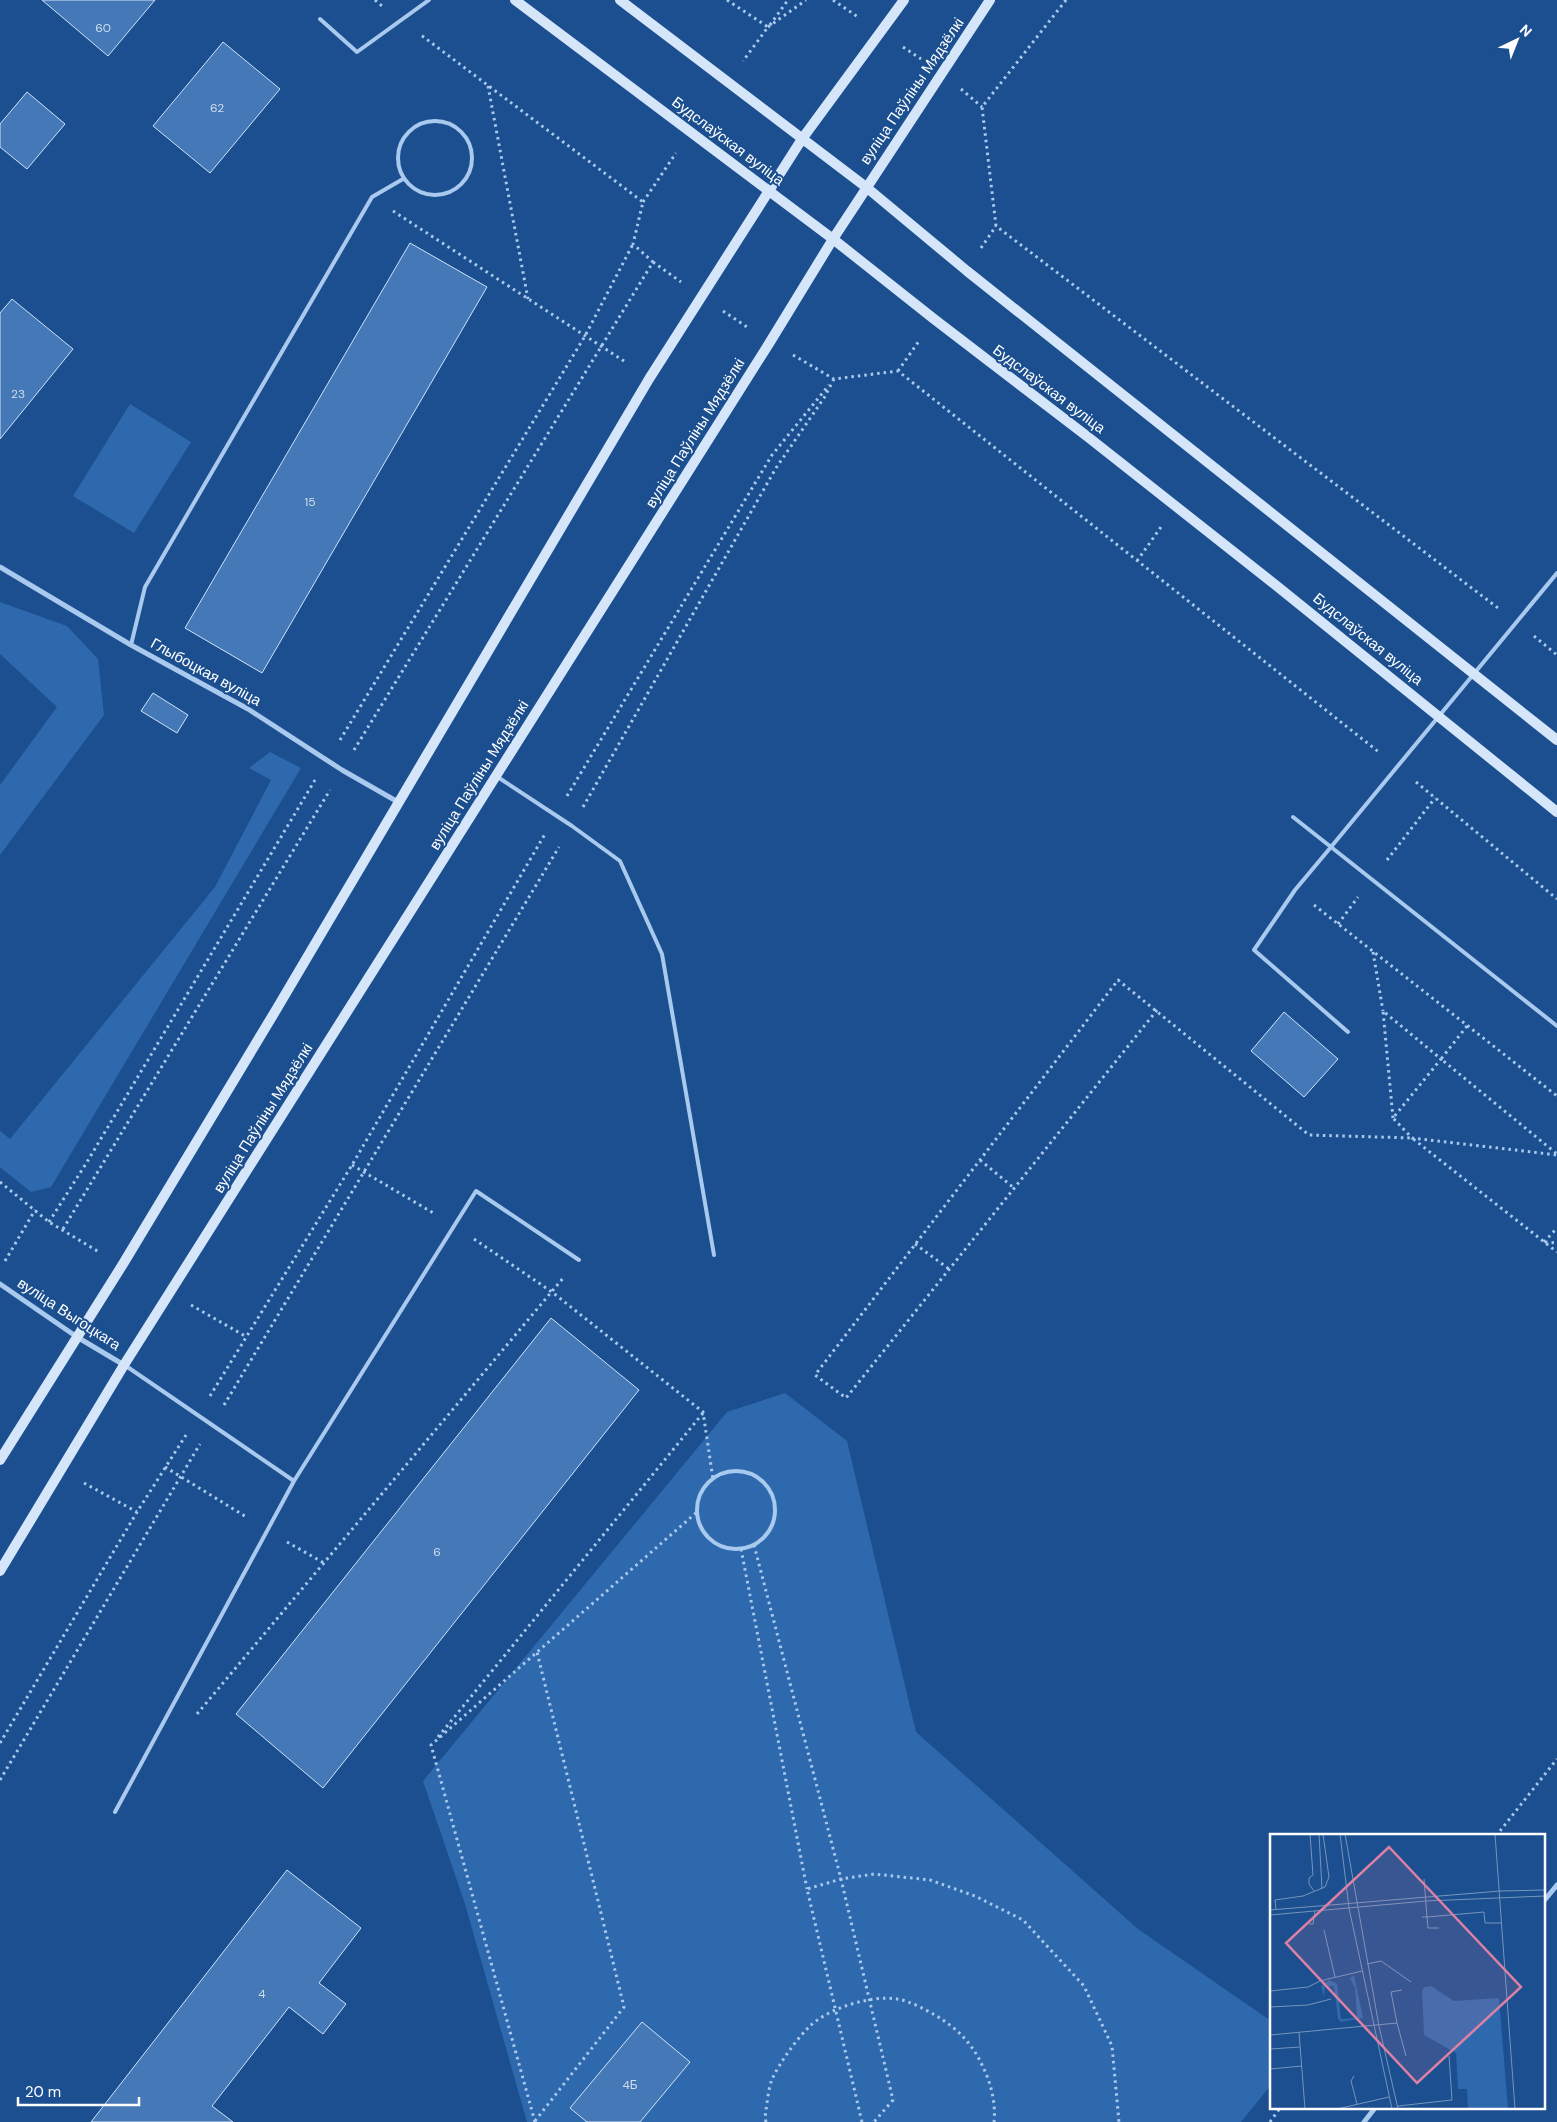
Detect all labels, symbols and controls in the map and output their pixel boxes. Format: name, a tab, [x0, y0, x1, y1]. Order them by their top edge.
street label: вуліца Паўліны Мядзёлкі	[855, 14, 969, 168]
north arrow	[1492, 15, 1542, 65]
house number: 60	[95, 20, 111, 36]
text: N	[1516, 20, 1536, 41]
street label: Будслаўская вуліца	[668, 92, 789, 190]
house number: 62	[210, 100, 224, 116]
street label: Будслаўская вуліца	[989, 340, 1110, 438]
street label: вуліца Паўліны Мядзёлкі	[641, 354, 749, 512]
house number: 23	[11, 386, 25, 402]
house number: 15	[304, 494, 316, 510]
street label: Будслаўская вуліца	[1309, 588, 1428, 690]
street label: Глыбоцкая вуліца	[147, 633, 265, 711]
street label: вуліца Паўліны Мядзёлкі	[425, 696, 533, 854]
street label: вуліца Паўліны Мядзёлкі	[209, 1039, 317, 1197]
street label: вуліца Выгоцкага	[13, 1273, 125, 1355]
house number: 6	[433, 1544, 441, 1560]
inset map	[1270, 1834, 1544, 2110]
house number: 4	[258, 1986, 266, 2002]
scale bar	[18, 2074, 139, 2106]
house number: 4Б	[622, 2077, 638, 2093]
text: 20 m	[25, 2082, 61, 2102]

